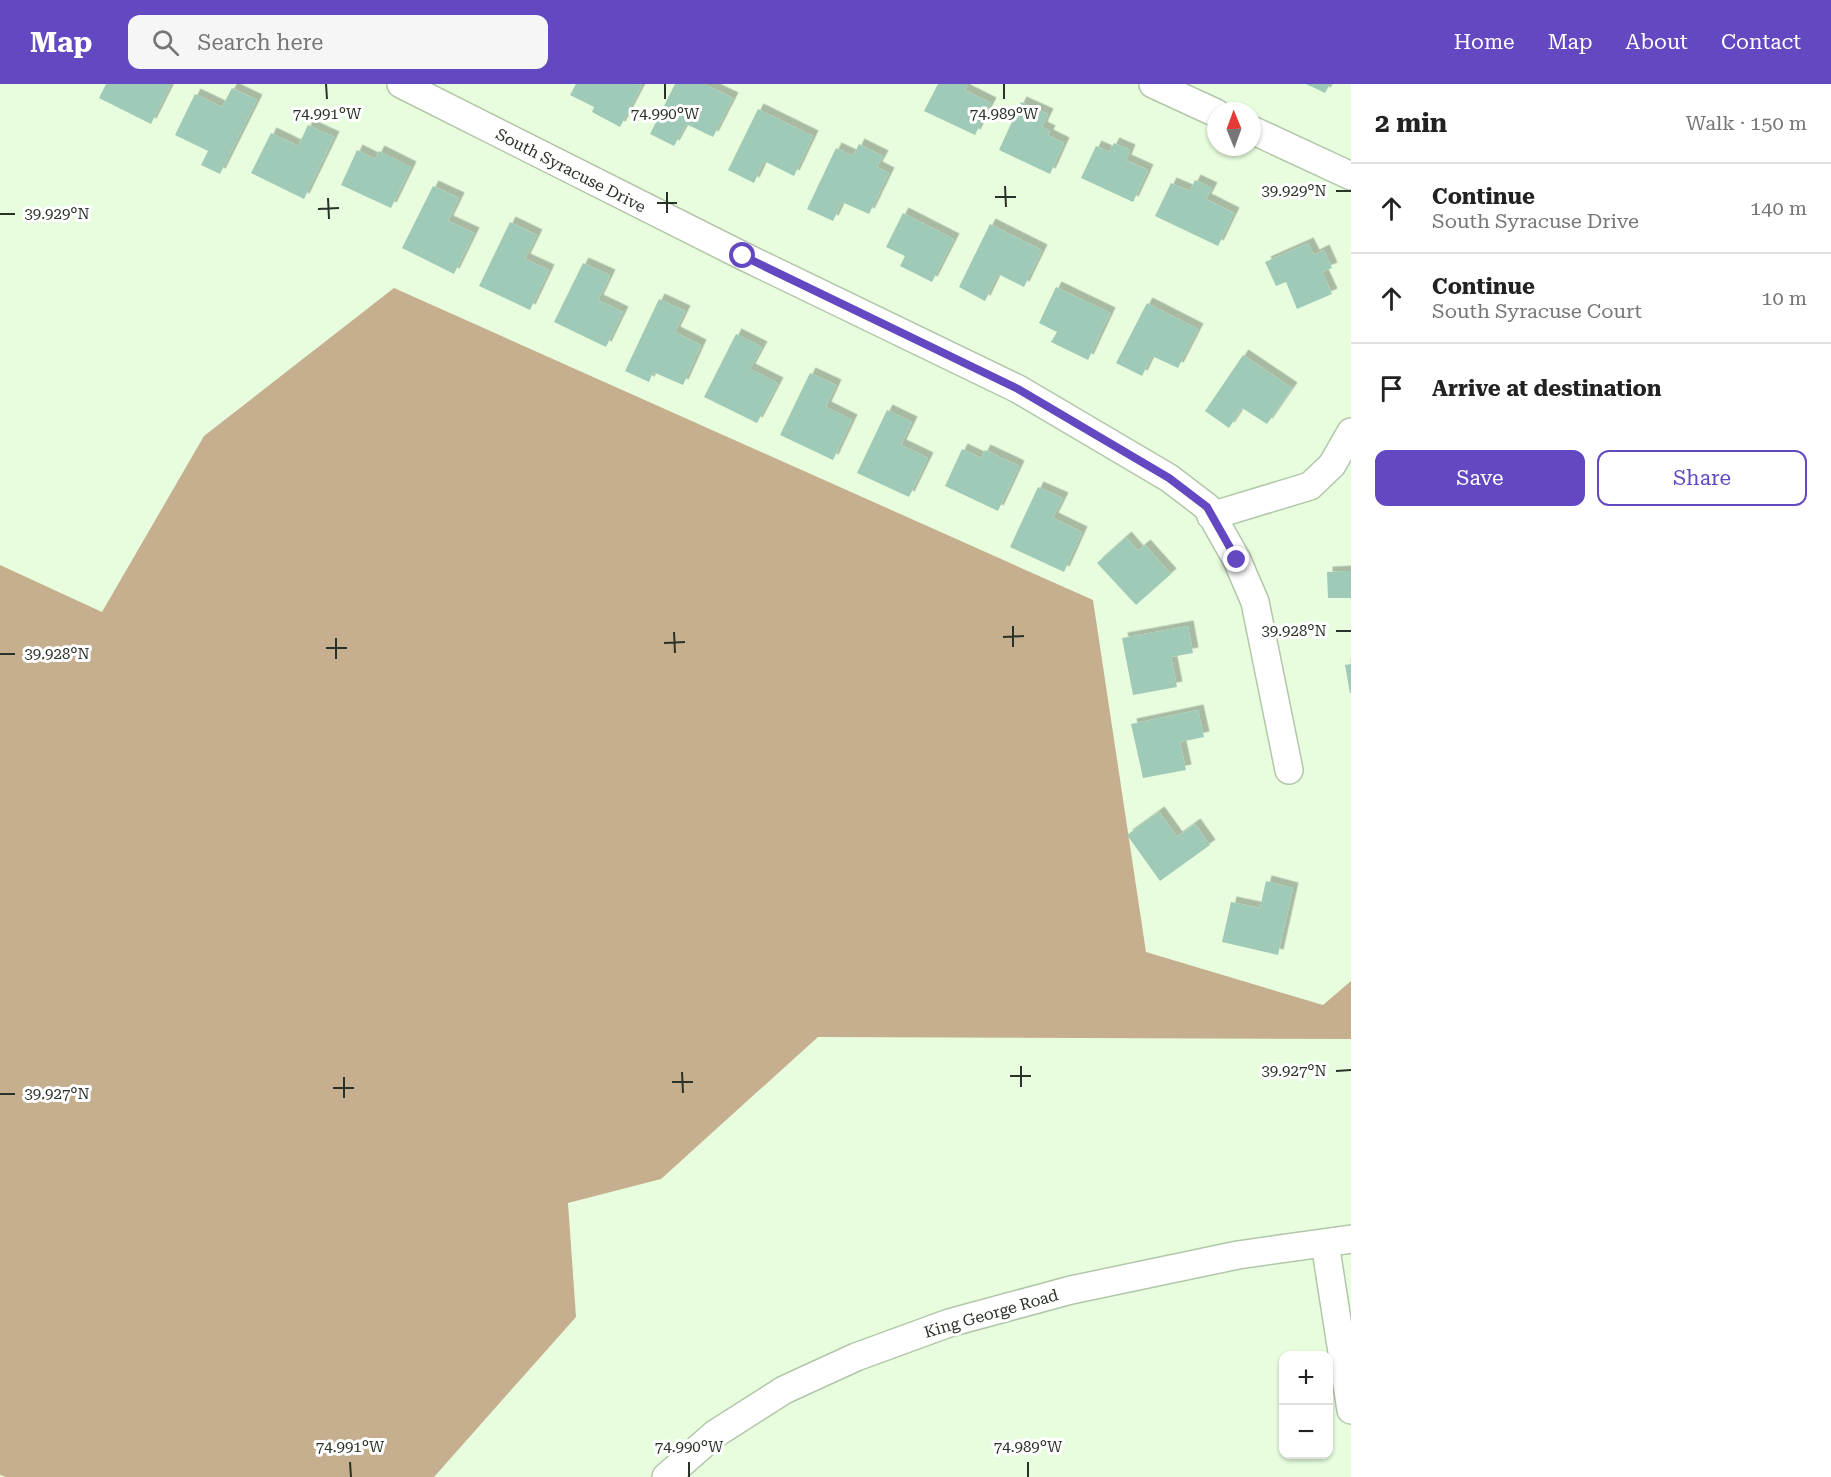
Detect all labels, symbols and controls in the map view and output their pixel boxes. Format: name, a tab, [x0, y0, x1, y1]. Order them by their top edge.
search box	[128, 15, 548, 69]
text: Map	[30, 26, 92, 59]
icon: search	[149, 26, 182, 59]
text: Search here	[197, 30, 323, 55]
text: Home	[1454, 30, 1515, 54]
text: Map	[1548, 30, 1593, 54]
text: About	[1626, 30, 1688, 54]
text: Contact	[1721, 30, 1801, 54]
north arrow	[1207, 102, 1261, 156]
text: 74.991°W	[293, 105, 362, 123]
text: 74.990°W	[631, 105, 700, 123]
text: 74.989°W	[970, 105, 1039, 123]
text: 2 min	[1375, 108, 1447, 138]
text: Walk · 150 m	[1686, 111, 1807, 135]
street label: South Syracuse Drive	[493, 124, 649, 217]
text: 39.929°N	[1261, 182, 1327, 200]
text: Continue	[1432, 184, 1535, 209]
icon: ahead	[1375, 192, 1408, 225]
text: 140 m	[1750, 196, 1807, 220]
text: 39.929°N	[24, 205, 90, 223]
text: South Syracuse Drive	[1432, 209, 1639, 233]
route start	[729, 242, 755, 268]
text: Continue	[1432, 274, 1535, 299]
icon: ahead	[1375, 282, 1408, 315]
text: 10 m	[1761, 286, 1807, 310]
text: South Syracuse Court	[1432, 299, 1642, 323]
icon: arrive	[1375, 372, 1408, 405]
text: Arrive at destination	[1432, 376, 1661, 401]
button: Save	[1375, 450, 1585, 506]
button: Share	[1597, 450, 1807, 506]
route end	[1223, 546, 1249, 572]
text: 39.928°N	[1261, 622, 1327, 640]
text: 39.928°N	[24, 645, 90, 663]
text: 39.927°N	[1261, 1062, 1327, 1080]
text: 39.927°N	[24, 1085, 90, 1103]
street label: King George Road	[922, 1285, 1060, 1342]
map controls	[1279, 1351, 1333, 1459]
button: +	[1279, 1351, 1333, 1405]
button: −	[1279, 1405, 1333, 1459]
text: 74.991°W	[316, 1438, 385, 1456]
text: 74.990°W	[655, 1438, 724, 1456]
text: 74.989°W	[994, 1438, 1063, 1456]

